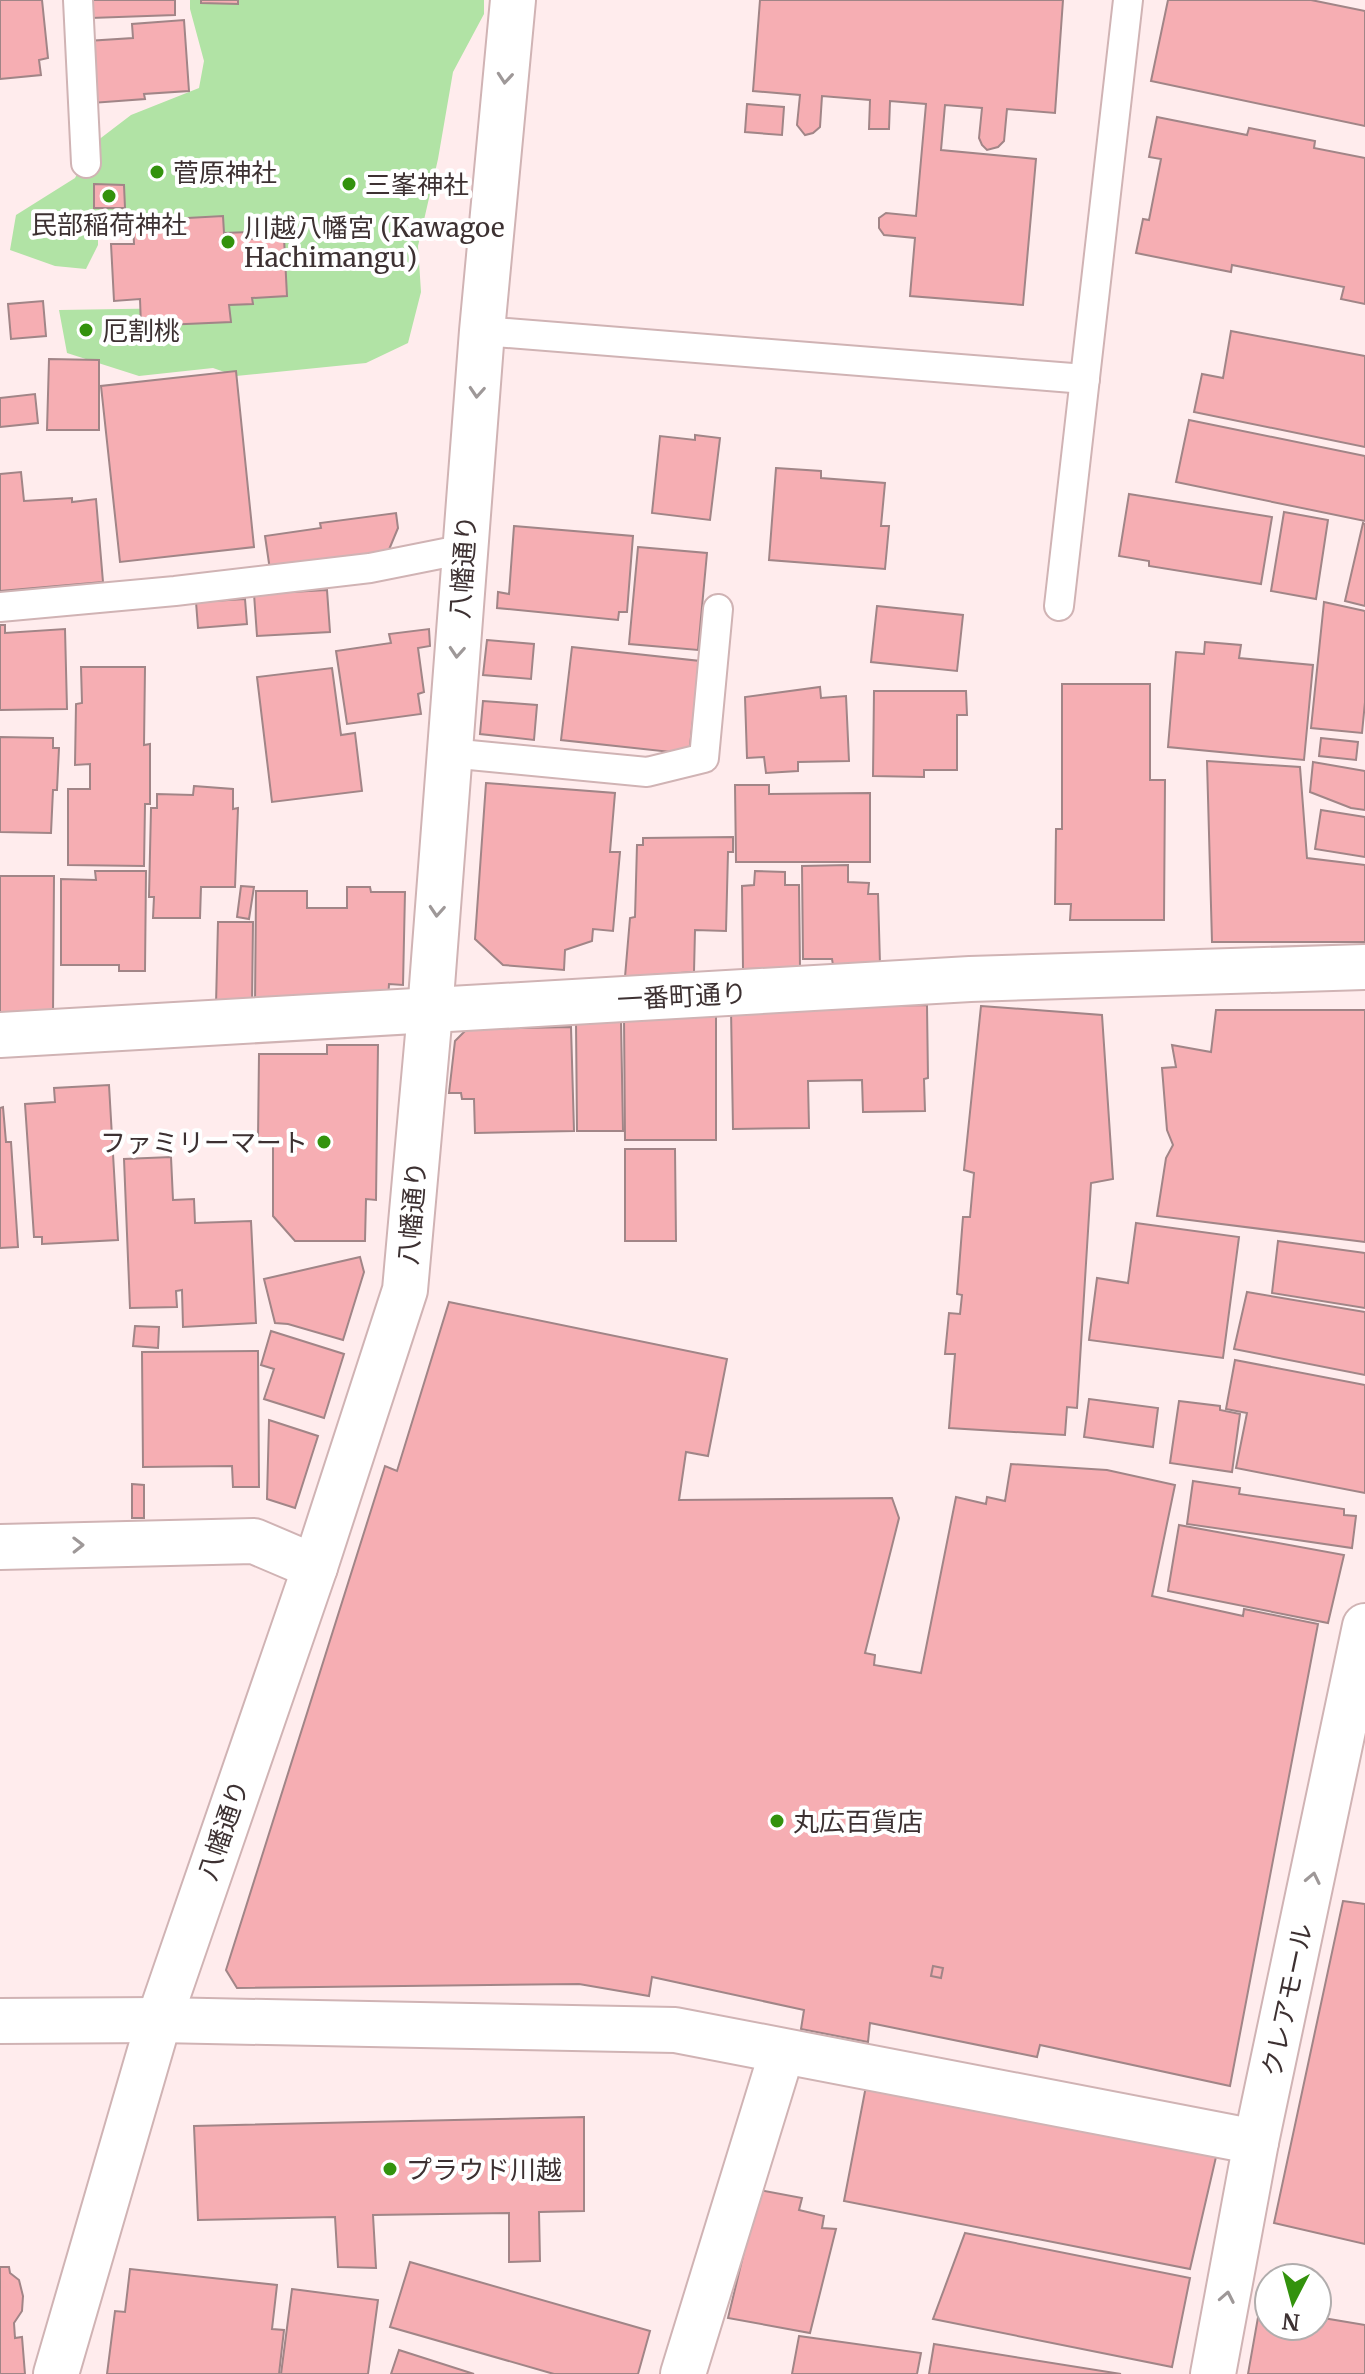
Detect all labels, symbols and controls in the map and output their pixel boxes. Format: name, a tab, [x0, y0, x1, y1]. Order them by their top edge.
one-way arrow	[497, 72, 514, 85]
place label: 菅原神社	[173, 156, 277, 189]
marker: 菅原神社	[148, 163, 166, 181]
place label: 三峯神社	[365, 168, 469, 201]
marker: 三峯神社	[340, 175, 358, 193]
marker: 民部稲荷神社	[100, 187, 118, 205]
place label: 民部稲荷神社	[31, 208, 187, 241]
place label: 川越八幡宮 (Kawagoe Hachimangu)	[244, 211, 505, 274]
marker: 川越八幡宮 (Kawagoe Hachimangu)	[219, 233, 237, 251]
place label: 厄割桃	[102, 314, 180, 347]
marker: 厄割桃	[77, 321, 95, 339]
one-way arrow	[469, 386, 486, 399]
street label: 八幡通り	[443, 514, 483, 620]
one-way arrow	[449, 646, 466, 659]
one-way arrow	[429, 905, 446, 918]
street label: 一番町通り	[616, 976, 748, 1016]
place label: ファミリーマート	[100, 1126, 308, 1159]
marker: ファミリーマート	[315, 1133, 333, 1151]
street label: 八幡通り	[391, 1160, 433, 1266]
one-way arrow	[72, 1537, 85, 1554]
street label: 八幡通り	[190, 1775, 256, 1885]
place label: 丸広百貨店	[793, 1805, 923, 1838]
marker: 丸広百貨店	[768, 1812, 786, 1830]
one-way arrow	[1303, 1871, 1320, 1885]
street label: クレアモール	[1255, 1920, 1319, 2080]
place label: プラウド川越	[406, 2153, 562, 2186]
marker: プラウド川越	[381, 2160, 399, 2178]
north arrow	[1253, 2262, 1333, 2342]
one-way arrow	[1218, 2291, 1235, 2304]
text: N	[1280, 2307, 1301, 2337]

